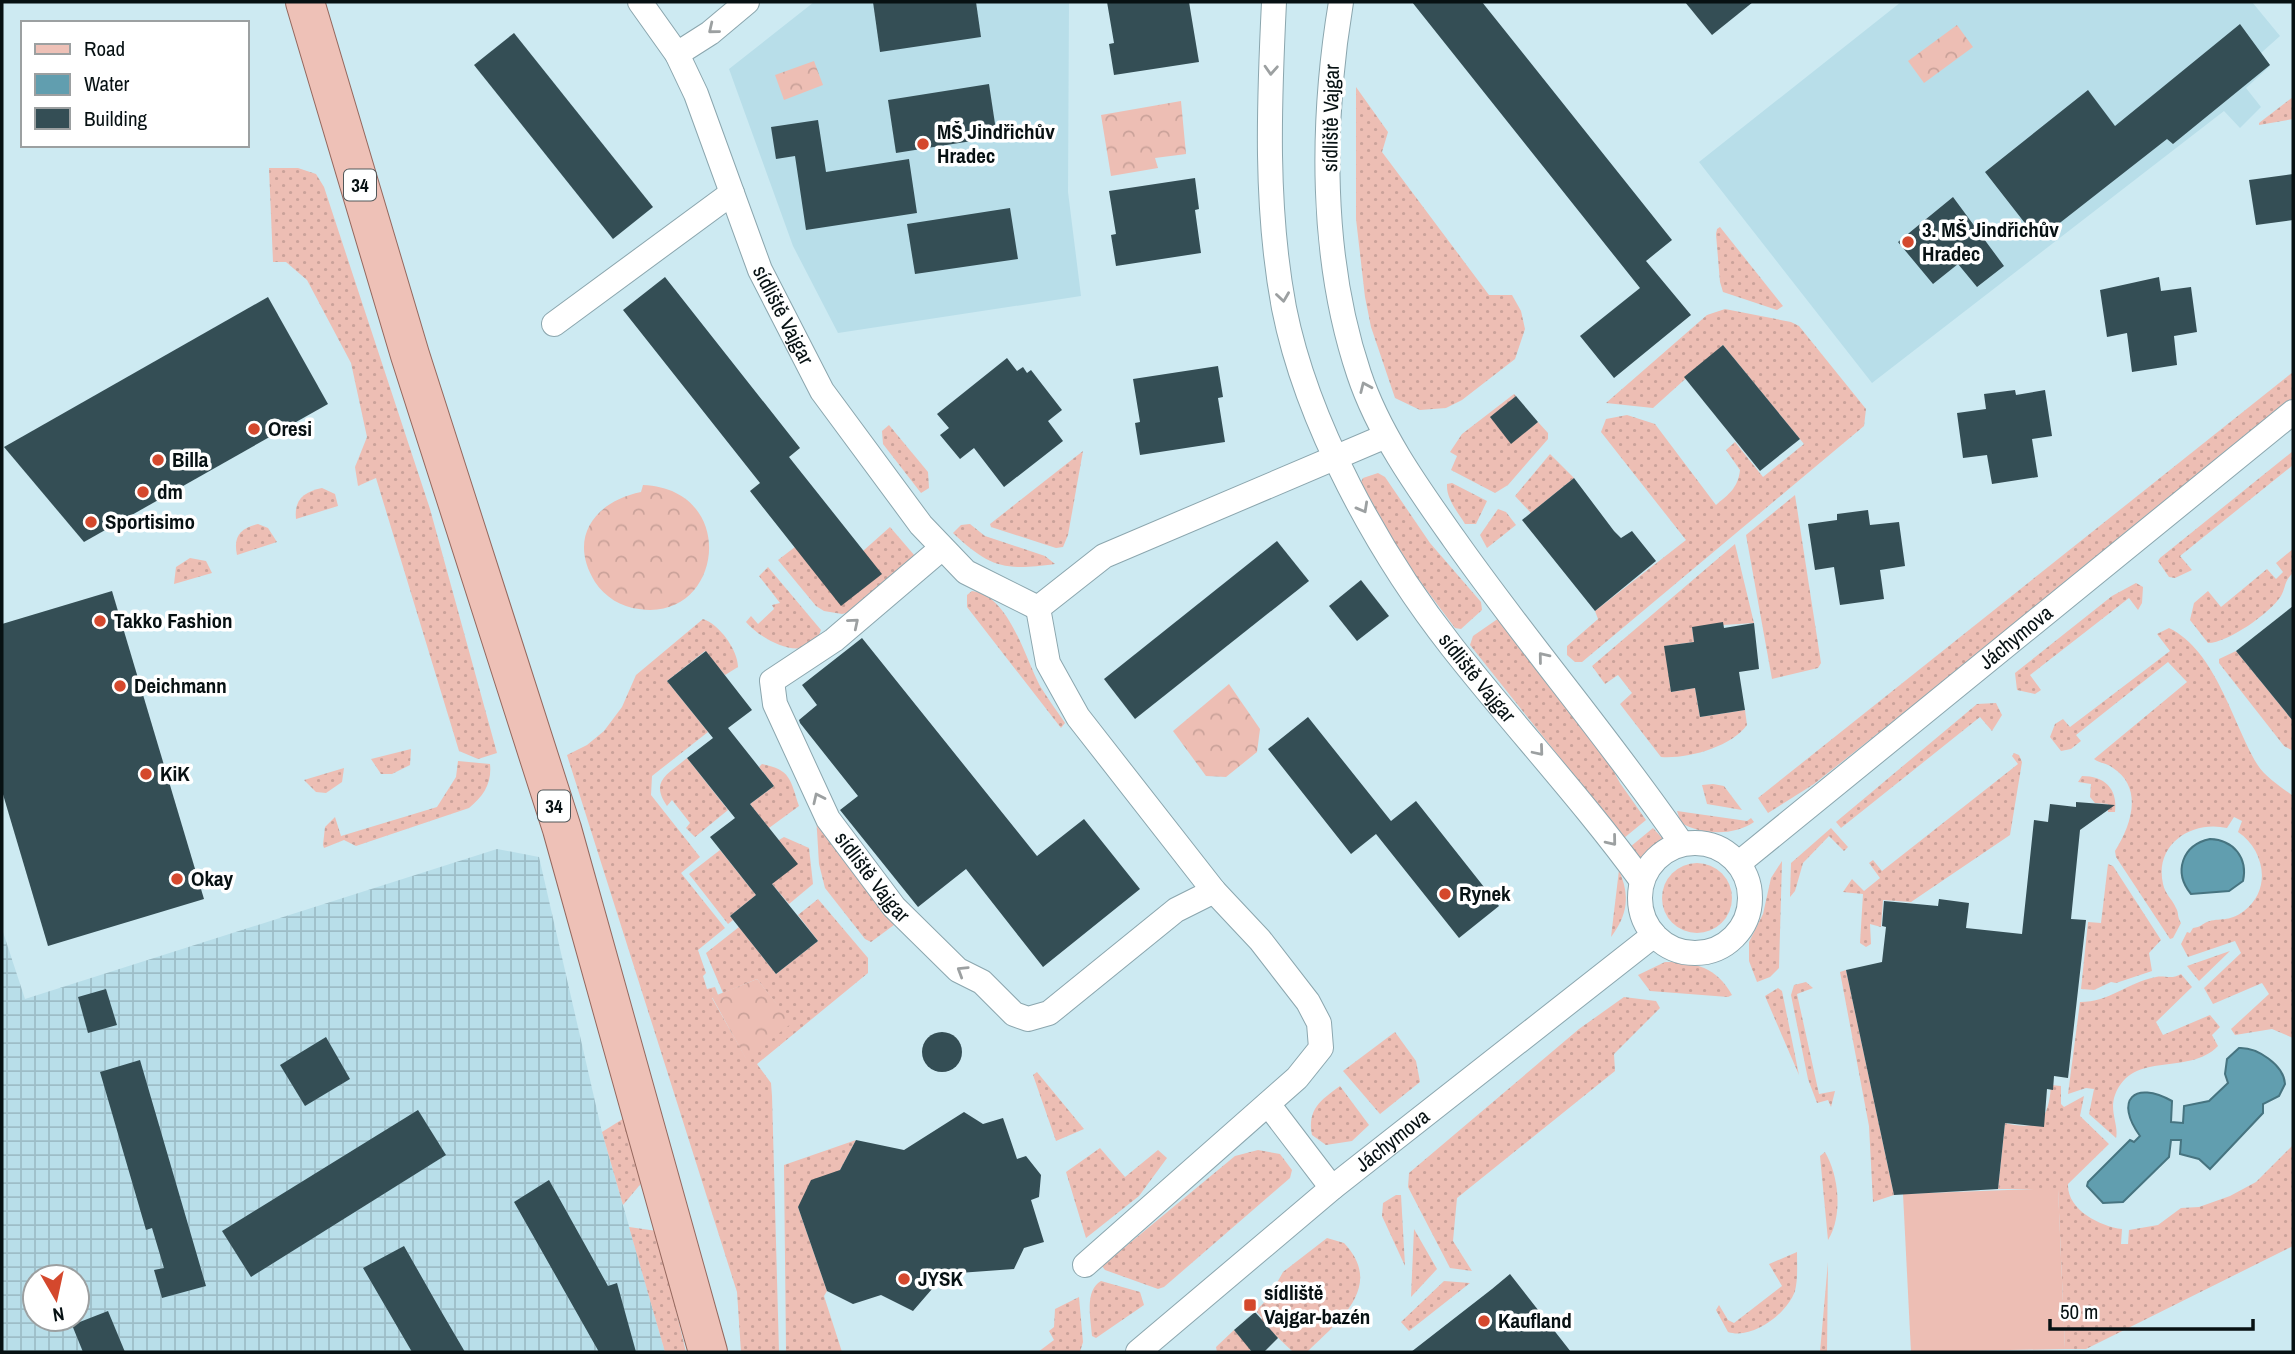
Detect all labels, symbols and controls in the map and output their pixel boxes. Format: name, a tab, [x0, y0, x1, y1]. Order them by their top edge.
legend	[21, 21, 248, 147]
one-way arrow	[708, 21, 720, 34]
text: Road	[84, 34, 125, 63]
street label: sídliště Vajgar	[1315, 64, 1346, 172]
one-way arrow	[1264, 65, 1279, 76]
text: Water	[84, 69, 130, 98]
text: Building	[84, 104, 148, 133]
place label: MŠ Jindřichův Hradec	[937, 117, 1055, 170]
marker: MŠ Jindřichův Hradec	[915, 136, 931, 152]
road number: 34	[344, 169, 376, 200]
place label: 3. MŠ Jindřichův Hradec	[1922, 215, 2059, 268]
marker: 3. MŠ Jindřichův Hradec	[1900, 234, 1916, 250]
street label: sídliště Vajgar	[746, 260, 821, 370]
one-way arrow	[1275, 291, 1290, 302]
one-way arrow	[1359, 382, 1373, 394]
place label: Oresi	[268, 414, 312, 443]
marker: Oresi	[246, 421, 262, 437]
place label: Billa	[172, 445, 209, 474]
marker: Billa	[150, 452, 166, 468]
place label: dm	[157, 477, 183, 506]
marker: dm	[135, 484, 151, 500]
one-way arrow	[1355, 501, 1368, 513]
place label: Sportisimo	[105, 507, 195, 536]
marker: Sportisimo	[83, 514, 99, 530]
street label: Jáchymova	[1973, 598, 2059, 676]
place label: Takko Fashion	[114, 606, 232, 635]
marker: Takko Fashion	[92, 613, 108, 629]
one-way arrow	[846, 619, 859, 631]
street label: sídliště Vajgar	[1432, 627, 1523, 729]
one-way arrow	[1539, 653, 1552, 665]
place label: Deichmann	[134, 671, 227, 700]
marker: Deichmann	[112, 678, 128, 694]
one-way arrow	[1531, 743, 1543, 756]
place label: KiK	[160, 759, 190, 788]
marker: KiK	[138, 766, 154, 782]
road number: 34	[538, 790, 570, 821]
one-way arrow	[812, 792, 826, 805]
street label: sídliště Vajgar	[828, 825, 917, 929]
one-way arrow	[1604, 833, 1617, 846]
place label: Okay	[191, 864, 234, 893]
marker: Okay	[169, 871, 185, 887]
place label: Rynek	[1459, 879, 1511, 908]
marker: Rynek	[1437, 886, 1453, 902]
one-way arrow	[957, 966, 970, 979]
street label: Jáchymova	[1349, 1101, 1436, 1178]
north arrow	[21, 1263, 91, 1333]
place label: JYSK	[918, 1264, 964, 1293]
marker: JYSK	[896, 1271, 912, 1287]
place label: sídliště Vajgar-bazén	[1264, 1278, 1370, 1331]
scale bar	[2050, 1288, 2253, 1332]
marker: sídliště Vajgar-bazén	[1242, 1297, 1258, 1313]
text: 50 m	[2060, 1297, 2098, 1326]
text: N	[51, 1301, 66, 1329]
place label: Kaufland	[1498, 1306, 1572, 1335]
marker: Kaufland	[1476, 1313, 1492, 1329]

